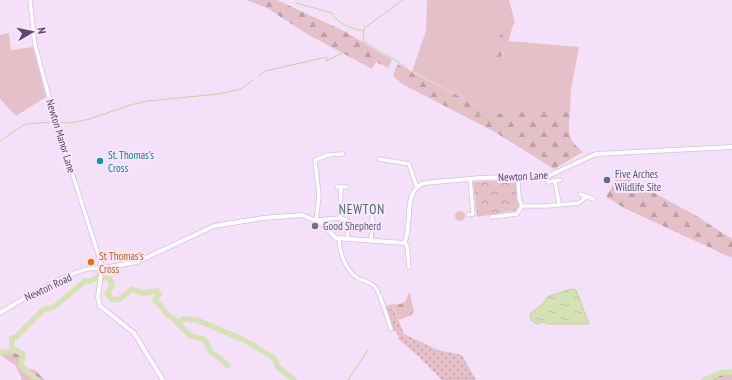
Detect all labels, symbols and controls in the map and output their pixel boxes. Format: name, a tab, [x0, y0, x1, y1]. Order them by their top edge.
north arrow	[12, 12, 52, 52]
text: N	[34, 26, 49, 35]
street label: Newton Manor Lane	[43, 98, 79, 175]
place label: St. Thomas's Cross	[108, 148, 154, 175]
marker: St. Thomas's Cross	[95, 156, 105, 166]
place label: Five Arches Wildlife Site	[615, 167, 662, 194]
street label: Newton Lane	[498, 168, 549, 184]
marker: Five Arches Wildlife Site	[602, 175, 612, 185]
district label: NEWTON	[339, 201, 385, 218]
place label: Good Shepherd	[323, 219, 381, 233]
marker: Good Shepherd	[310, 221, 320, 231]
place label: St Thomas's Cross	[99, 249, 144, 276]
marker: St Thomas's Cross	[86, 257, 96, 267]
street label: Newton Road	[22, 270, 74, 304]

